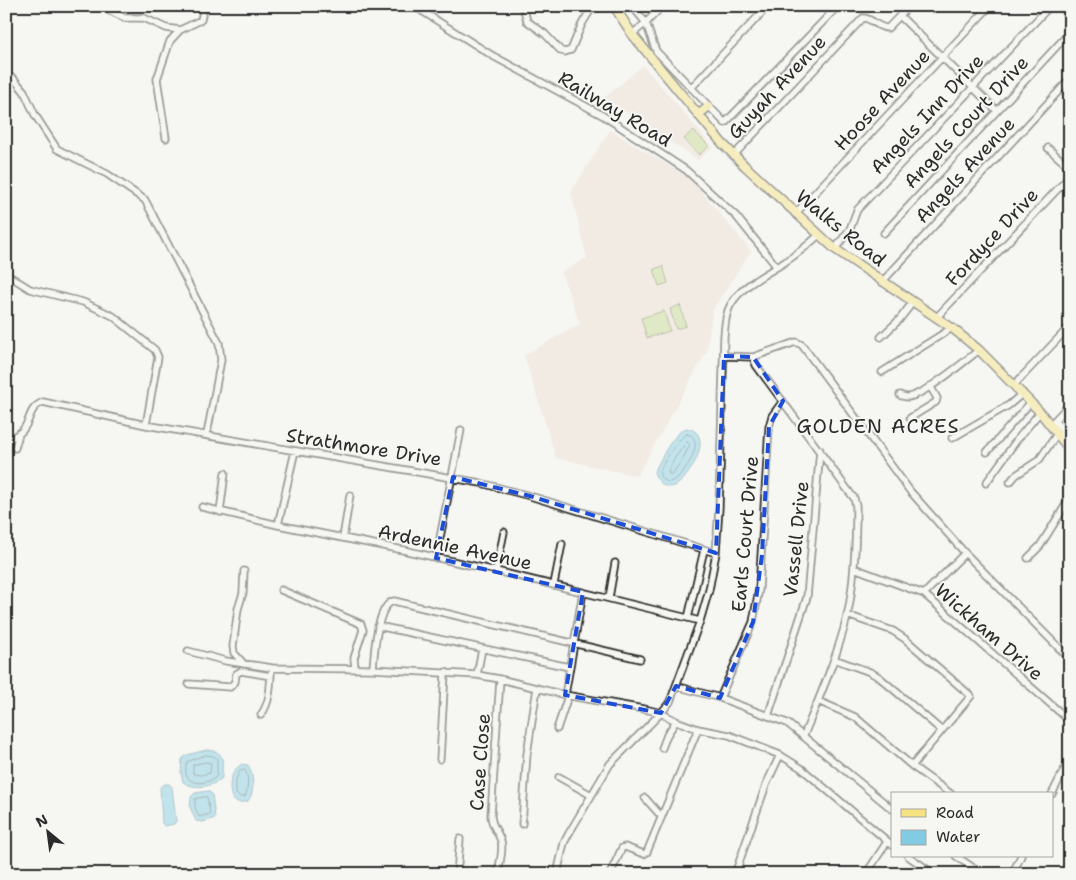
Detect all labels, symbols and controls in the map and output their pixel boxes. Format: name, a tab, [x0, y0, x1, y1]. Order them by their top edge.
street label: Guyah Avenue	[722, 30, 832, 144]
street label: Hoose Avenue	[829, 44, 935, 156]
street label: Angels Inn Drive	[865, 49, 989, 179]
street label: Angels Court Drive	[898, 50, 1034, 194]
street label: Railway Road	[554, 65, 676, 153]
street label: Angels Avenue	[910, 112, 1020, 228]
street label: Fordyce Drive	[940, 183, 1044, 291]
street label: Walks Road	[791, 184, 891, 272]
district label: GOLDEN ACRES	[796, 413, 960, 439]
street label: Strathmore Drive	[285, 422, 443, 472]
street label: Earls Court Drive	[726, 455, 764, 613]
street label: Vassell Drive	[777, 480, 815, 598]
street label: Ardennie Avenue	[376, 518, 534, 576]
street label: Wickham Drive	[930, 578, 1048, 686]
street label: Case Close	[464, 712, 496, 812]
legend	[891, 792, 1054, 858]
text: Road	[936, 803, 974, 823]
north arrow	[22, 808, 72, 858]
text: N	[32, 810, 51, 831]
text: Water	[936, 827, 980, 847]

